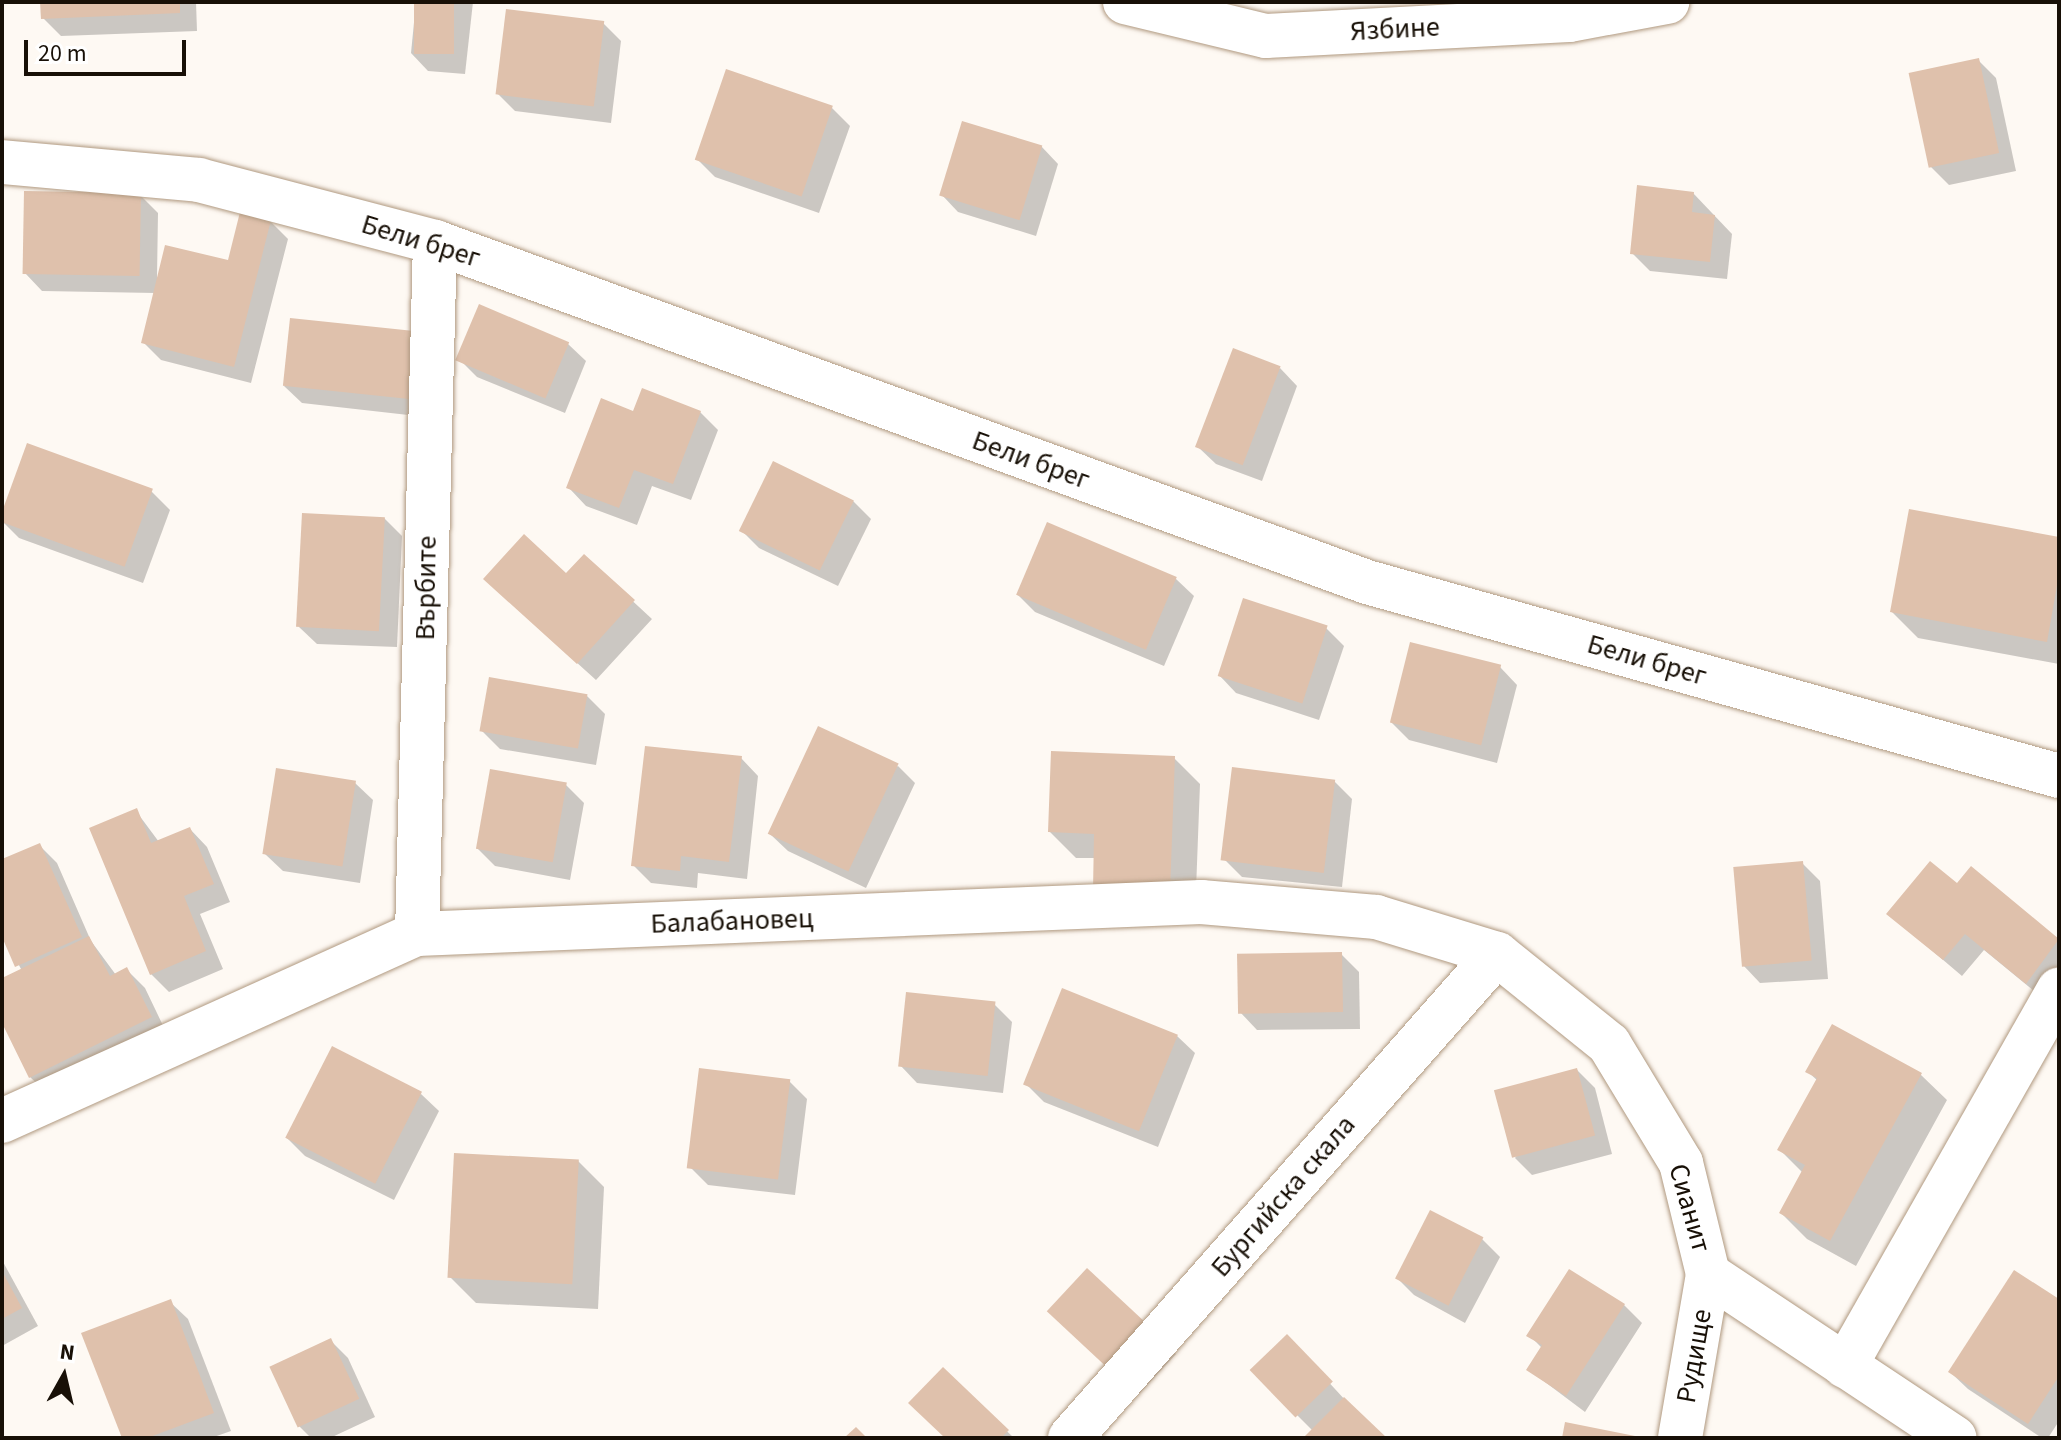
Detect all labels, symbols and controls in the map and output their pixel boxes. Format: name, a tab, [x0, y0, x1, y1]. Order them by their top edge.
street label: Язбине	[1349, 10, 1441, 48]
scale bar	[28, 24, 190, 74]
text: 20 m	[38, 36, 87, 71]
street label: Бели брег	[357, 207, 485, 275]
street label: Бели брег	[968, 423, 1094, 497]
street label: Върбите	[408, 535, 444, 641]
street label: Бели брег	[1583, 627, 1711, 693]
street label: Балабановец	[650, 901, 814, 941]
street label: Бургийска скала	[1204, 1108, 1362, 1284]
street label: Сианит	[1661, 1160, 1719, 1256]
street label: Рудище	[1669, 1306, 1719, 1406]
text: N	[58, 1335, 77, 1369]
north arrow	[24, 1336, 104, 1416]

